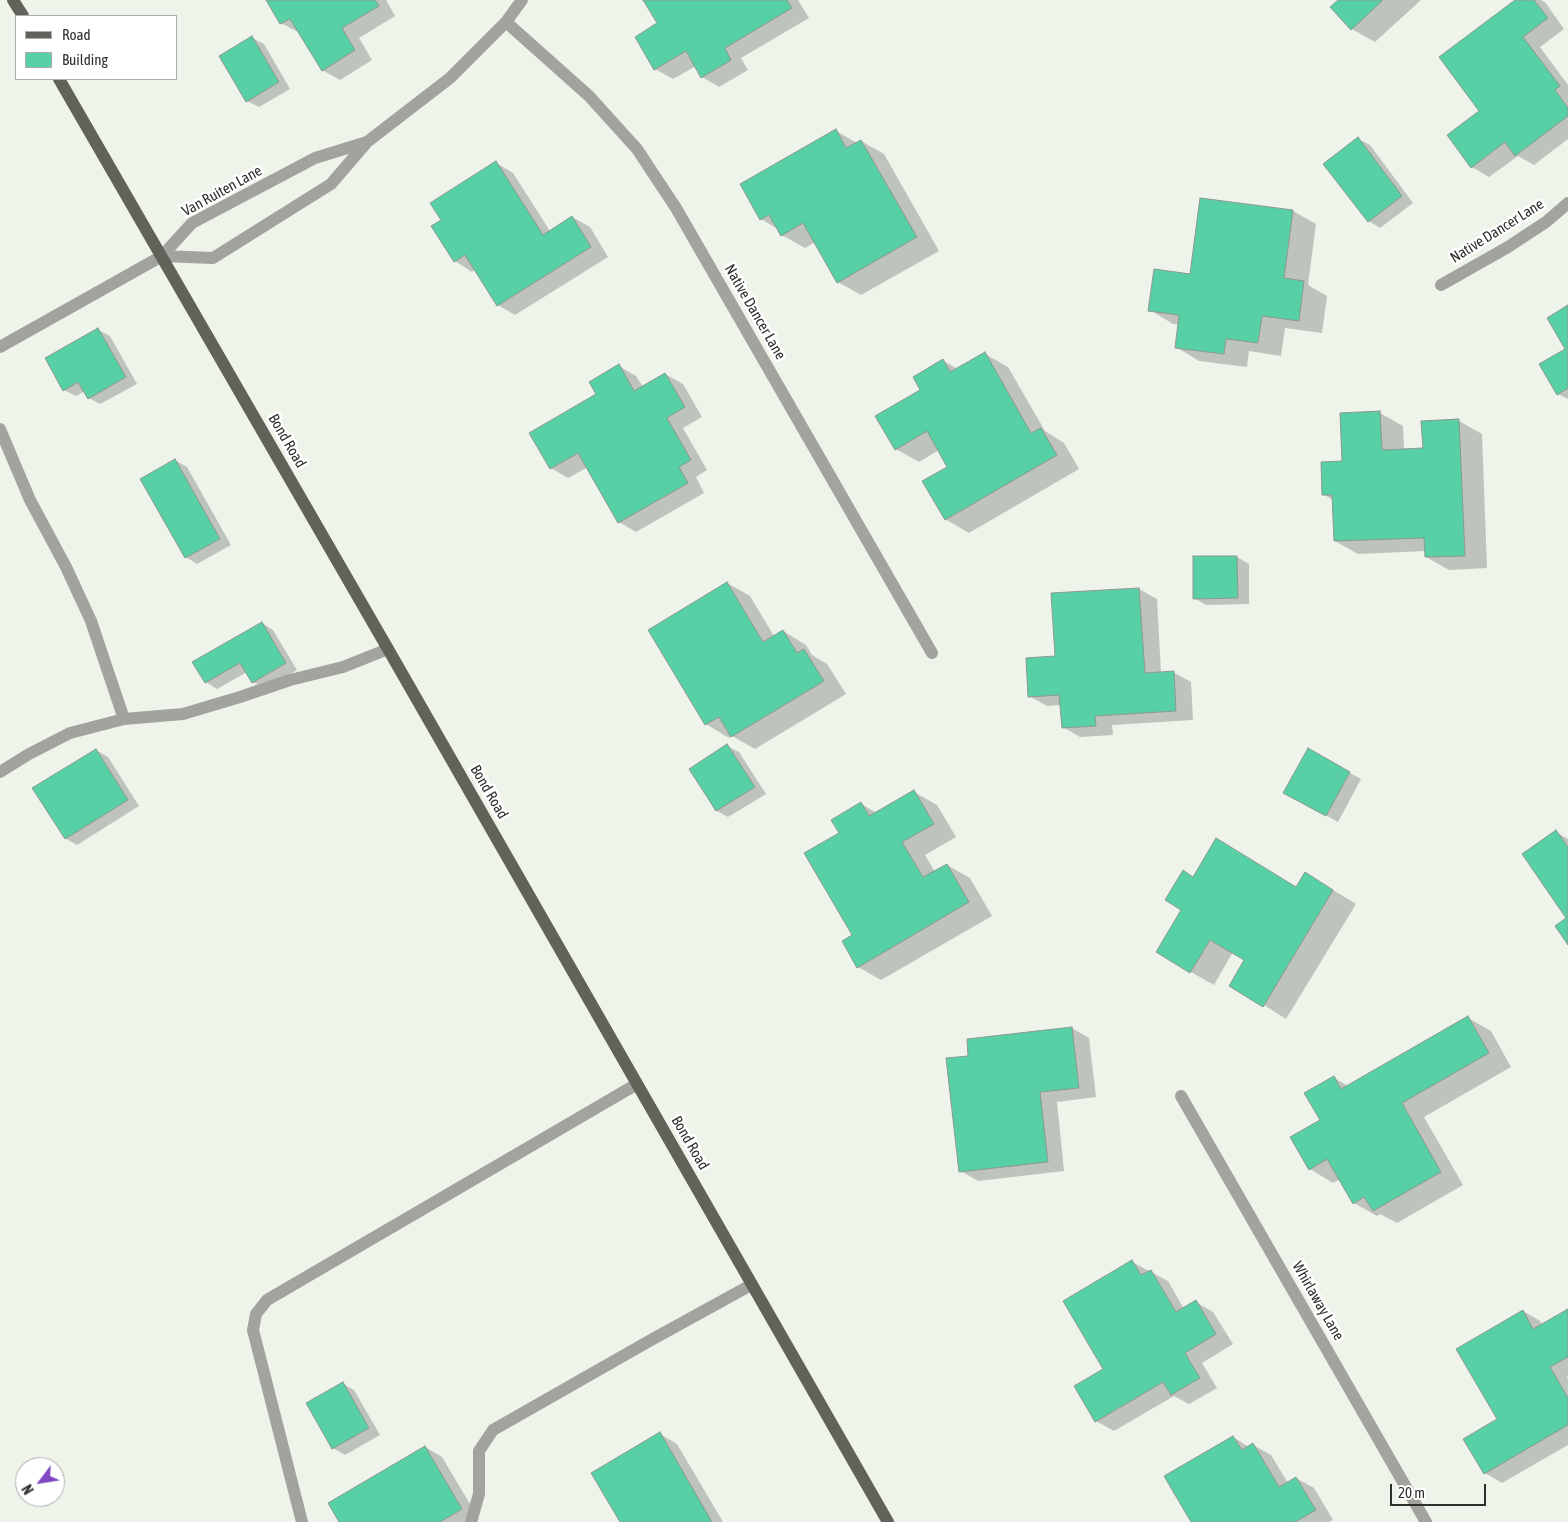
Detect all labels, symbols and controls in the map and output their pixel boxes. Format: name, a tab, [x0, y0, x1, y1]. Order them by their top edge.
legend	[15, 15, 178, 80]
text: Road	[62, 26, 91, 43]
text: Building	[62, 51, 108, 68]
street label: Van Ruiten Lane	[179, 162, 265, 220]
street label: Native Dancer Lane	[1447, 195, 1547, 267]
street label: Native Dancer Lane	[720, 261, 790, 363]
street label: Bond Road	[264, 411, 310, 471]
street label: Bond Road	[466, 762, 512, 822]
street label: Bond Road	[667, 1113, 713, 1173]
street label: Whirlaway Lane	[1288, 1258, 1348, 1344]
north arrow	[15, 1457, 65, 1507]
scale bar	[1393, 1474, 1489, 1506]
text: N	[19, 1482, 37, 1497]
text: 20 m	[1398, 1484, 1425, 1501]

